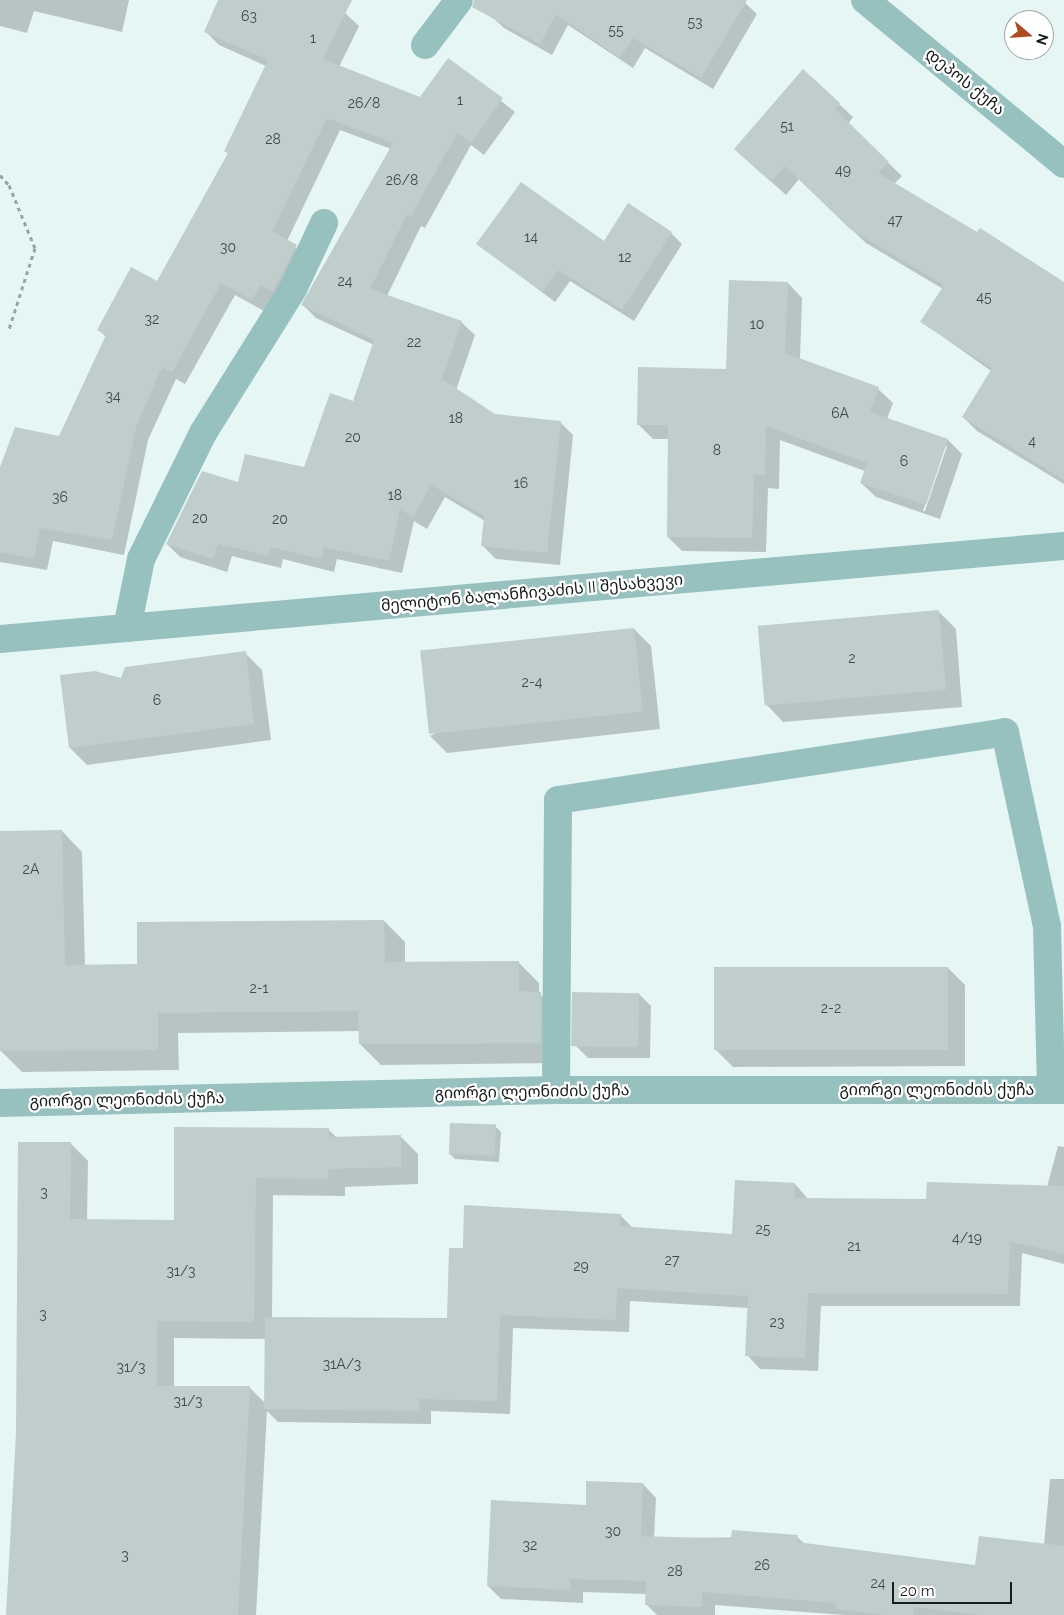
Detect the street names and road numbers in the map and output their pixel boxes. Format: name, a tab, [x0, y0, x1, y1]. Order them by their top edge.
street label: დეპოს ქუჩა	[922, 44, 1008, 120]
street label: მელიტონ ბალანჩივაძის II შესახვევი	[380, 570, 684, 616]
street label: გიორგი ლეონიძის ქუჩა	[840, 1080, 1034, 1100]
street label: გიორგი ლეონიძის ქუჩა	[434, 1081, 630, 1103]
street label: გიორგი ლეონიძის ქუჩა	[29, 1089, 225, 1111]

